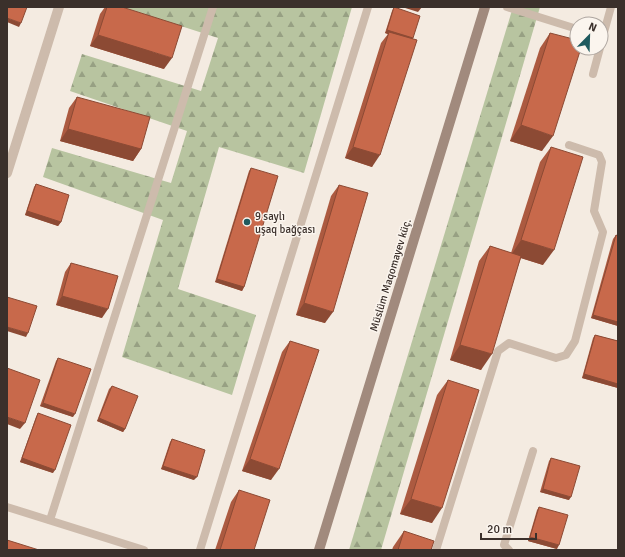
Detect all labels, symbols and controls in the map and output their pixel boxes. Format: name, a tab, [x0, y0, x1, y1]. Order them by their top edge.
north arrow	[569, 16, 609, 56]
text: N	[587, 20, 599, 35]
place label: 9 saylı uşaq bağçası	[255, 210, 315, 236]
marker: 9 saylı uşaq bağçası	[242, 217, 252, 227]
street label: Müslüm Maqomayev küç.	[367, 217, 414, 333]
scale bar	[481, 515, 536, 541]
text: 20 m	[487, 522, 512, 537]

